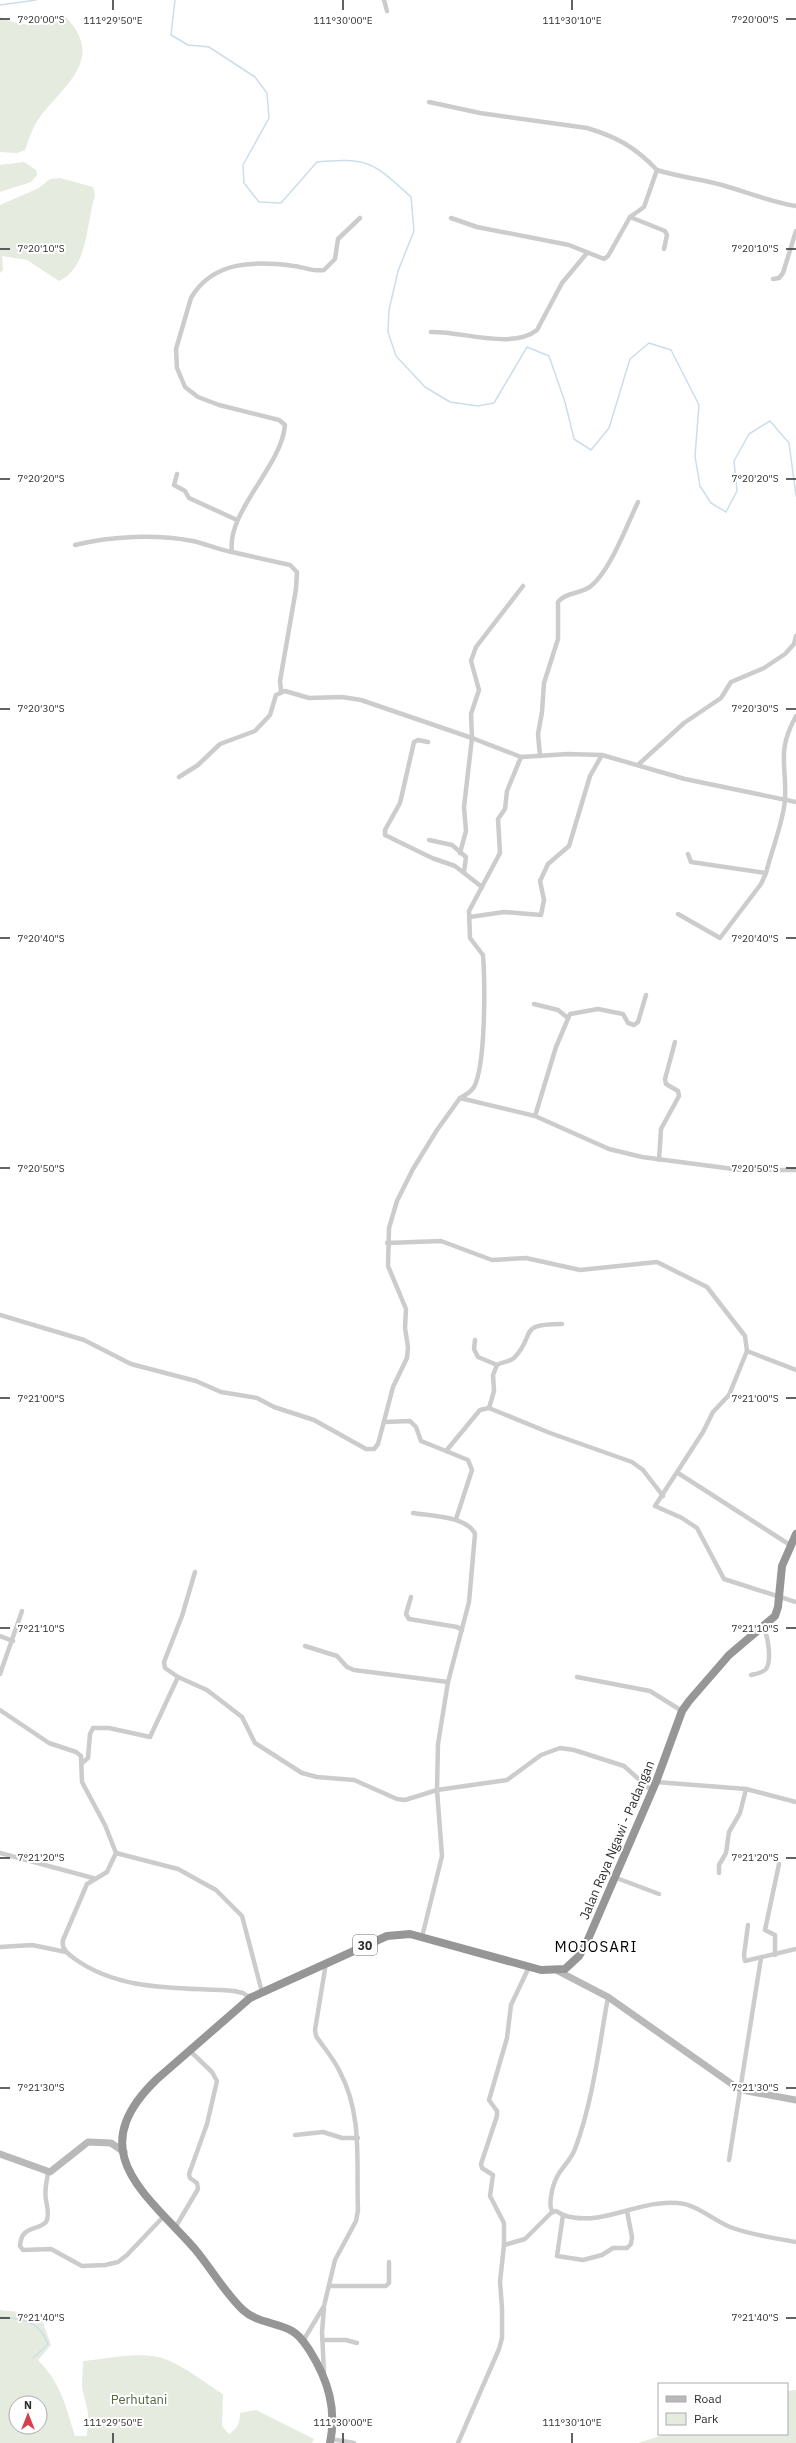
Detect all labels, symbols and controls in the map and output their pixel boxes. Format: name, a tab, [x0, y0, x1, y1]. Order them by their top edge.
text: 7°20'00"S	[17, 13, 65, 26]
text: 7°20'00"S	[731, 13, 779, 26]
text: 111°29'50"E	[83, 14, 143, 27]
text: 111°30'00"E	[313, 14, 373, 27]
text: 111°30'10"E	[542, 14, 602, 27]
text: 7°20'10"S	[17, 242, 65, 255]
text: 7°20'10"S	[731, 242, 779, 255]
text: 7°20'20"S	[17, 472, 65, 485]
text: 7°20'20"S	[731, 472, 779, 485]
text: 7°20'30"S	[17, 702, 65, 715]
text: 7°20'30"S	[731, 702, 779, 715]
text: 7°20'40"S	[17, 932, 65, 945]
text: 7°20'40"S	[731, 932, 779, 945]
text: 7°20'50"S	[17, 1162, 65, 1175]
text: 7°20'50"S	[731, 1162, 779, 1175]
text: 7°21'00"S	[17, 1392, 65, 1405]
text: 7°21'00"S	[731, 1392, 779, 1405]
text: 7°21'10"S	[17, 1622, 65, 1635]
text: 7°21'10"S	[731, 1622, 779, 1635]
street label: Jalan Raya Ngawi - Padangan	[576, 1758, 658, 1922]
text: 7°21'20"S	[17, 1851, 65, 1864]
text: 7°21'20"S	[731, 1851, 779, 1864]
road number: 30	[353, 1935, 377, 1955]
district label: MOJOSARI	[555, 1937, 637, 1956]
text: 7°21'30"S	[17, 2081, 65, 2094]
text: 7°21'30"S	[731, 2081, 779, 2094]
text: 7°21'40"S	[17, 2311, 65, 2324]
text: 7°21'40"S	[731, 2311, 779, 2324]
legend	[658, 2383, 788, 2435]
park label: Perhutani	[111, 2391, 167, 2408]
text: Road	[694, 2391, 722, 2406]
north arrow	[8, 2395, 48, 2435]
text: N	[24, 2398, 32, 2412]
text: Park	[694, 2411, 719, 2426]
text: 111°29'50"E	[83, 2416, 143, 2429]
text: 111°30'00"E	[313, 2416, 373, 2429]
text: 111°30'10"E	[542, 2416, 602, 2429]

